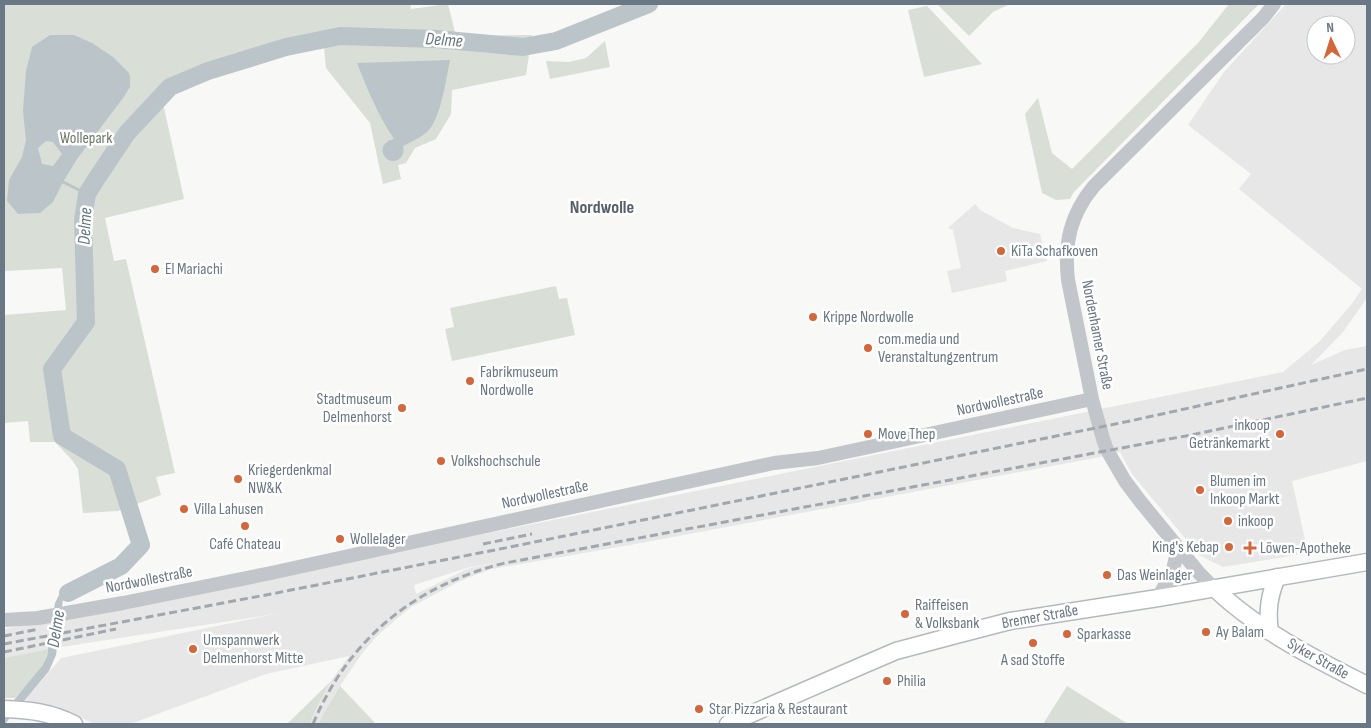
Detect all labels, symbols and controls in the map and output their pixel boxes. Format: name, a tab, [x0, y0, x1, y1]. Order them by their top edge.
north arrow	[1306, 15, 1356, 65]
text: N	[1326, 19, 1334, 36]
water label: Delme	[425, 28, 463, 52]
park label: Wollepark	[60, 129, 112, 148]
district label: Nordwolle	[570, 197, 634, 218]
water label: Delme	[74, 207, 96, 245]
place label: KiTa Schafkoven	[1011, 242, 1098, 261]
marker: KiTa Schafkoven	[995, 245, 1007, 257]
place label: El Mariachi	[165, 260, 223, 279]
marker: El Mariachi	[149, 263, 161, 275]
street label: Nordenhamer Straße	[1077, 279, 1117, 391]
place label: Krippe Nordwolle	[823, 308, 914, 327]
marker: Krippe Nordwolle	[807, 311, 819, 323]
place label: com.media und Veranstaltungzentrum	[878, 330, 998, 367]
marker: com.media und Veranstaltungzentrum	[862, 342, 874, 354]
place label: Fabrikmuseum Nordwolle	[480, 363, 558, 400]
marker: Fabrikmuseum Nordwolle	[464, 375, 476, 387]
street label: Nordwollestraße	[955, 384, 1045, 420]
place label: Stadtmuseum Delmenhorst	[317, 390, 392, 427]
marker: Stadtmuseum Delmenhorst	[396, 402, 408, 414]
place label: inkoop Getränkemarkt	[1189, 416, 1270, 453]
place label: Move Thep	[878, 425, 935, 444]
marker: Move Thep	[862, 428, 874, 440]
marker: inkoop Getränkemarkt	[1274, 428, 1286, 440]
place label: Volkshochschule	[451, 452, 541, 471]
marker: Volkshochschule	[435, 455, 447, 467]
place label: Kriegerdenkmal NW&K	[248, 461, 332, 498]
place label: Blumen im Inkoop Markt	[1210, 472, 1280, 509]
marker: Kriegerdenkmal NW&K	[232, 473, 244, 485]
street label: Nordwollestraße	[500, 477, 590, 513]
marker: Blumen im Inkoop Markt	[1194, 484, 1206, 496]
place label: Villa Lahusen	[194, 500, 263, 519]
marker: Villa Lahusen	[178, 503, 190, 515]
place label: inkoop	[1238, 512, 1274, 531]
marker: inkoop	[1222, 515, 1234, 527]
marker: Café Chateau	[239, 520, 251, 532]
place label: Wollelager	[350, 530, 406, 549]
marker: Wollelager	[334, 533, 346, 545]
place label: Café Chateau	[209, 535, 281, 554]
place label: King's Kebap	[1152, 538, 1219, 557]
place label: Löwen-Apotheke	[1260, 539, 1351, 558]
marker: King's Kebap	[1223, 541, 1235, 553]
marker: Löwen-Apotheke	[1244, 542, 1256, 554]
street label: Nordwollestraße	[104, 562, 194, 598]
place label: Das Weinlager	[1117, 566, 1192, 585]
marker: Das Weinlager	[1101, 569, 1113, 581]
place label: Raiffeisen & Volksbank	[915, 596, 979, 633]
street label: Bremer Straße	[1000, 601, 1080, 633]
marker: Raiffeisen & Volksbank	[899, 608, 911, 620]
water label: Delme	[43, 609, 69, 649]
place label: Ay Balam	[1215, 623, 1264, 642]
place label: Sparkasse	[1077, 625, 1131, 644]
marker: Ay Balam	[1200, 626, 1212, 638]
marker: Sparkasse	[1061, 628, 1073, 640]
place label: Umspannwerk Delmenhorst Mitte	[203, 631, 303, 668]
street label: Syker Straße	[1284, 634, 1352, 684]
marker: A sad Stoffe	[1027, 637, 1039, 649]
marker: Umspannwerk Delmenhorst Mitte	[187, 643, 199, 655]
place label: A sad Stoffe	[1000, 651, 1065, 670]
place label: Philia	[897, 672, 926, 691]
marker: Philia	[881, 675, 893, 687]
place label: Star Pizzaria & Restaurant	[709, 700, 848, 719]
marker: Star Pizzaria & Restaurant	[693, 703, 705, 715]

